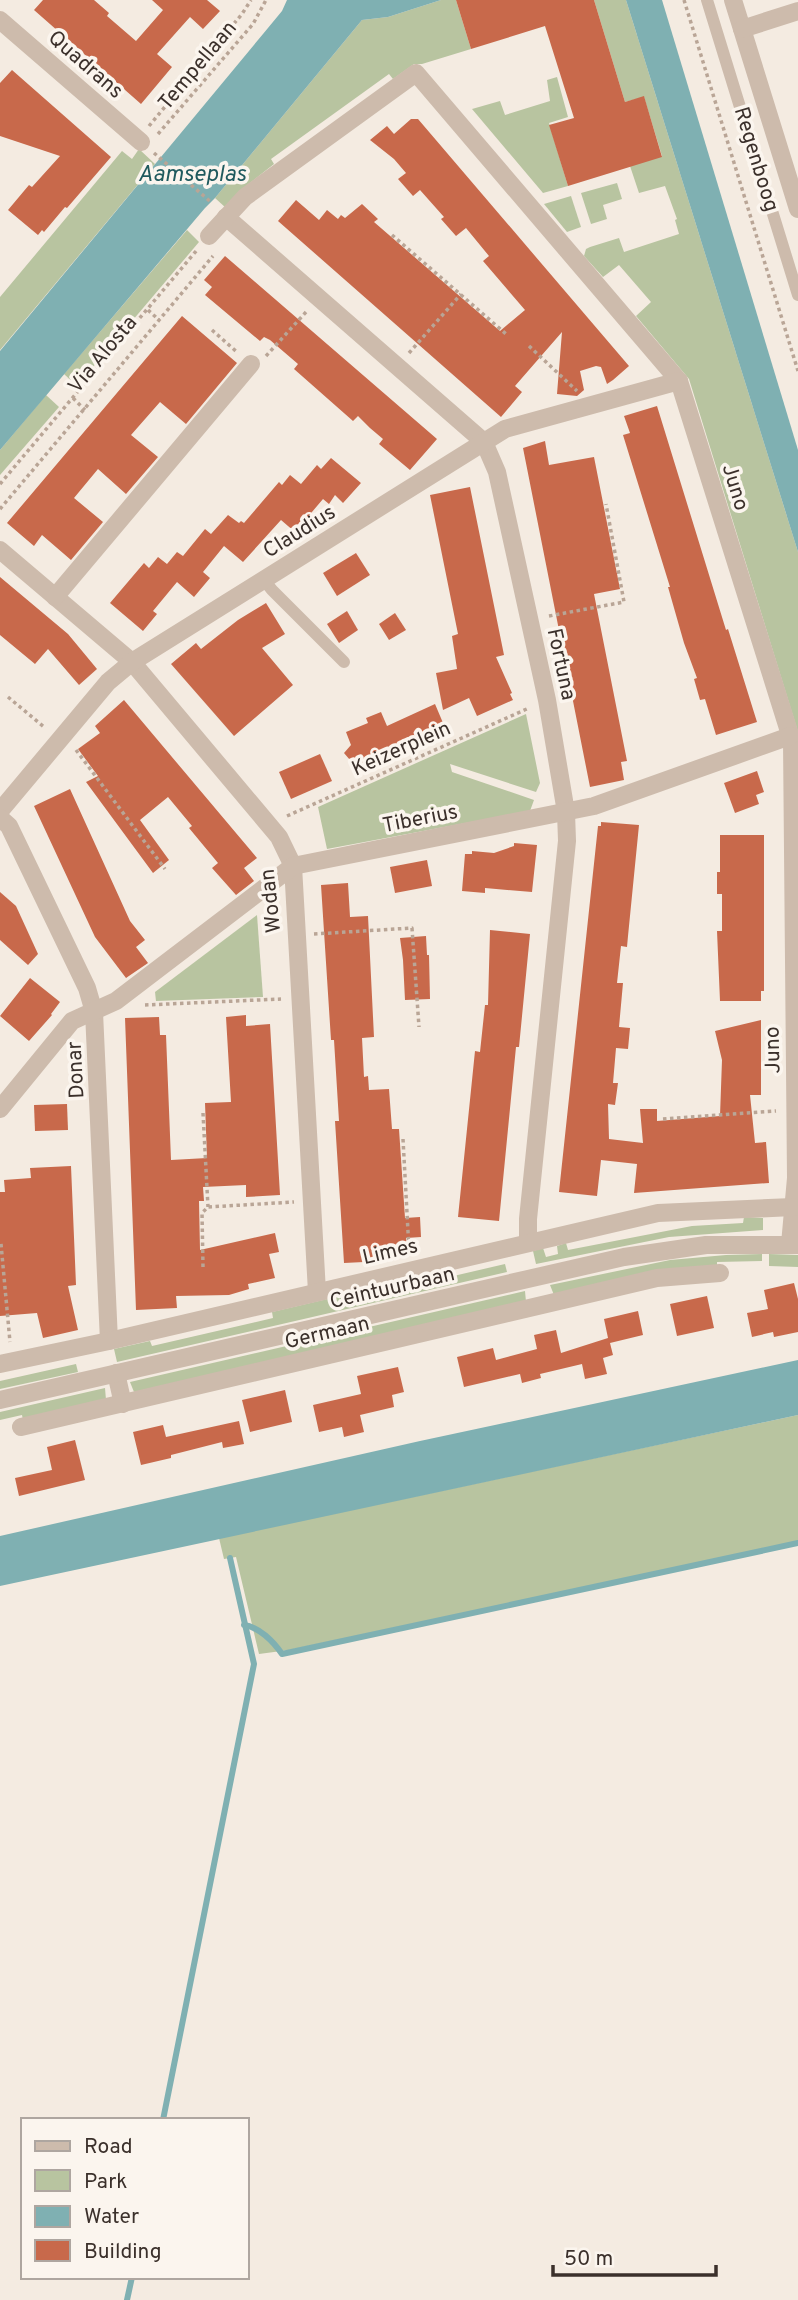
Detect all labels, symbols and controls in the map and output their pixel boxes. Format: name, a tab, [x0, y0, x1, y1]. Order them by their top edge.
street label: Tempellaan	[153, 16, 243, 116]
street label: Quadrans	[42, 25, 128, 105]
street label: Regenboog	[727, 104, 784, 215]
water label: Aamseplas	[138, 161, 247, 190]
street label: Via Alosta	[63, 310, 144, 400]
street label: Juno	[715, 461, 754, 514]
street label: Claudius	[258, 499, 341, 565]
street label: Fortuna	[540, 626, 581, 703]
street label: Keizerplein	[348, 716, 455, 783]
street label: Tiberius	[380, 799, 460, 840]
street label: Wodan	[255, 867, 288, 934]
street label: Juno	[760, 1026, 787, 1074]
street label: Donar	[62, 1041, 91, 1099]
street label: Limes	[360, 1233, 421, 1272]
street label: Ceintuurbaan	[327, 1261, 457, 1316]
street label: Germaan	[282, 1311, 372, 1356]
legend	[21, 2118, 248, 2279]
text: Road	[84, 2134, 133, 2161]
text: Park	[84, 2169, 127, 2196]
text: Water	[84, 2204, 139, 2231]
scale bar	[553, 2234, 716, 2278]
text: Building	[84, 2239, 162, 2266]
text: 50 m	[564, 2246, 613, 2273]

